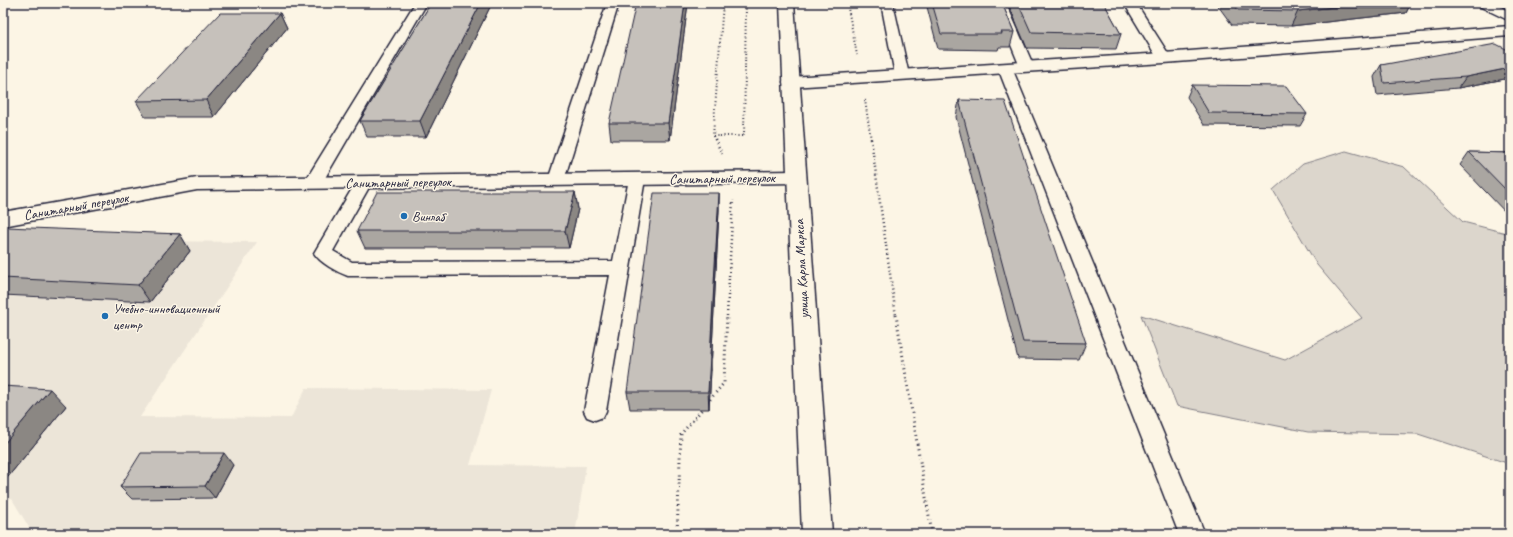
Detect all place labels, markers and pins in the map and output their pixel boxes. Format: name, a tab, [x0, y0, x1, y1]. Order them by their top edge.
place label: Винлаб	[412, 208, 447, 225]
marker: Винлаб	[399, 211, 409, 221]
place label: Учебно-инновационный центр	[113, 300, 221, 333]
marker: Учебно-инновационный центр	[100, 311, 110, 321]

